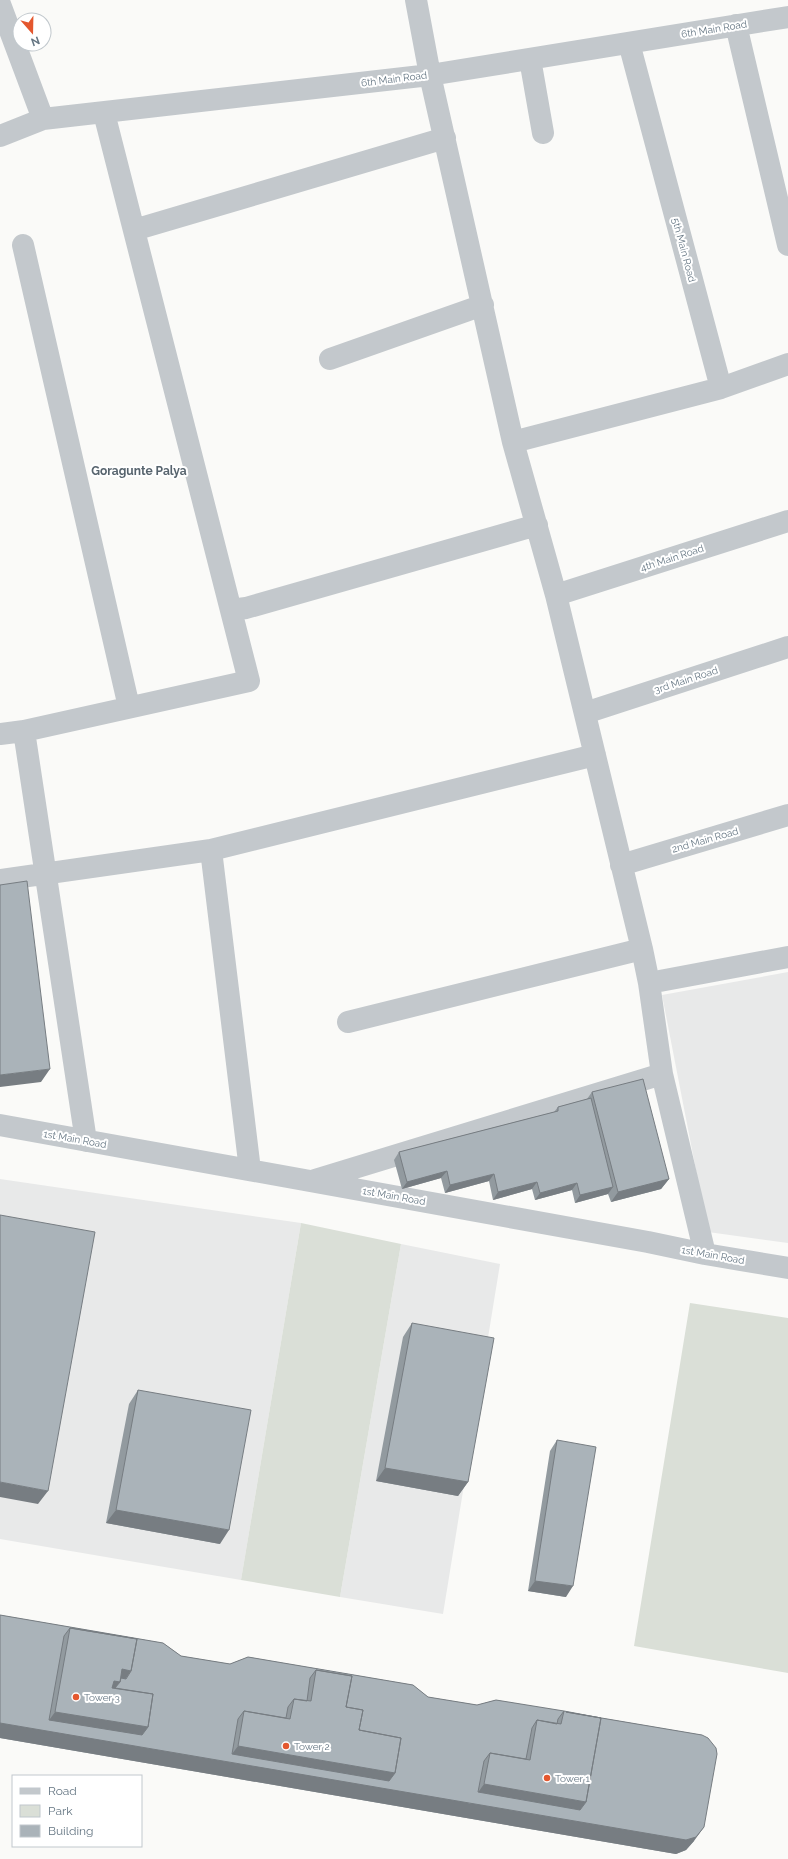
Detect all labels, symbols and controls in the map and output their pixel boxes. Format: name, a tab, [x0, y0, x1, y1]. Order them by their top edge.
north arrow	[12, 12, 52, 52]
street label: 6th Main Road	[680, 18, 748, 40]
text: N	[29, 33, 41, 48]
street label: 6th Main Road	[360, 69, 428, 89]
street label: 5th Main Road	[670, 217, 698, 283]
district label: Goragunte Palya	[91, 464, 187, 478]
street label: 4th Main Road	[639, 543, 705, 573]
street label: 3rd Main Road	[653, 665, 719, 695]
street label: 2nd Main Road	[671, 825, 739, 855]
street label: 1st Main Road	[43, 1128, 107, 1150]
street label: 1st Main Road	[362, 1185, 426, 1207]
street label: 1st Main Road	[681, 1244, 745, 1266]
marker: Tower 3	[71, 1692, 81, 1702]
place label: Tower 3	[84, 1692, 120, 1703]
marker: Tower 2	[281, 1741, 291, 1751]
place label: Tower 2	[294, 1741, 330, 1752]
marker: Tower 1	[542, 1773, 552, 1783]
place label: Tower 1	[555, 1773, 590, 1784]
legend	[12, 1775, 142, 1847]
text: Road	[48, 1784, 77, 1798]
text: Park	[48, 1804, 73, 1818]
text: Building	[48, 1824, 94, 1838]

